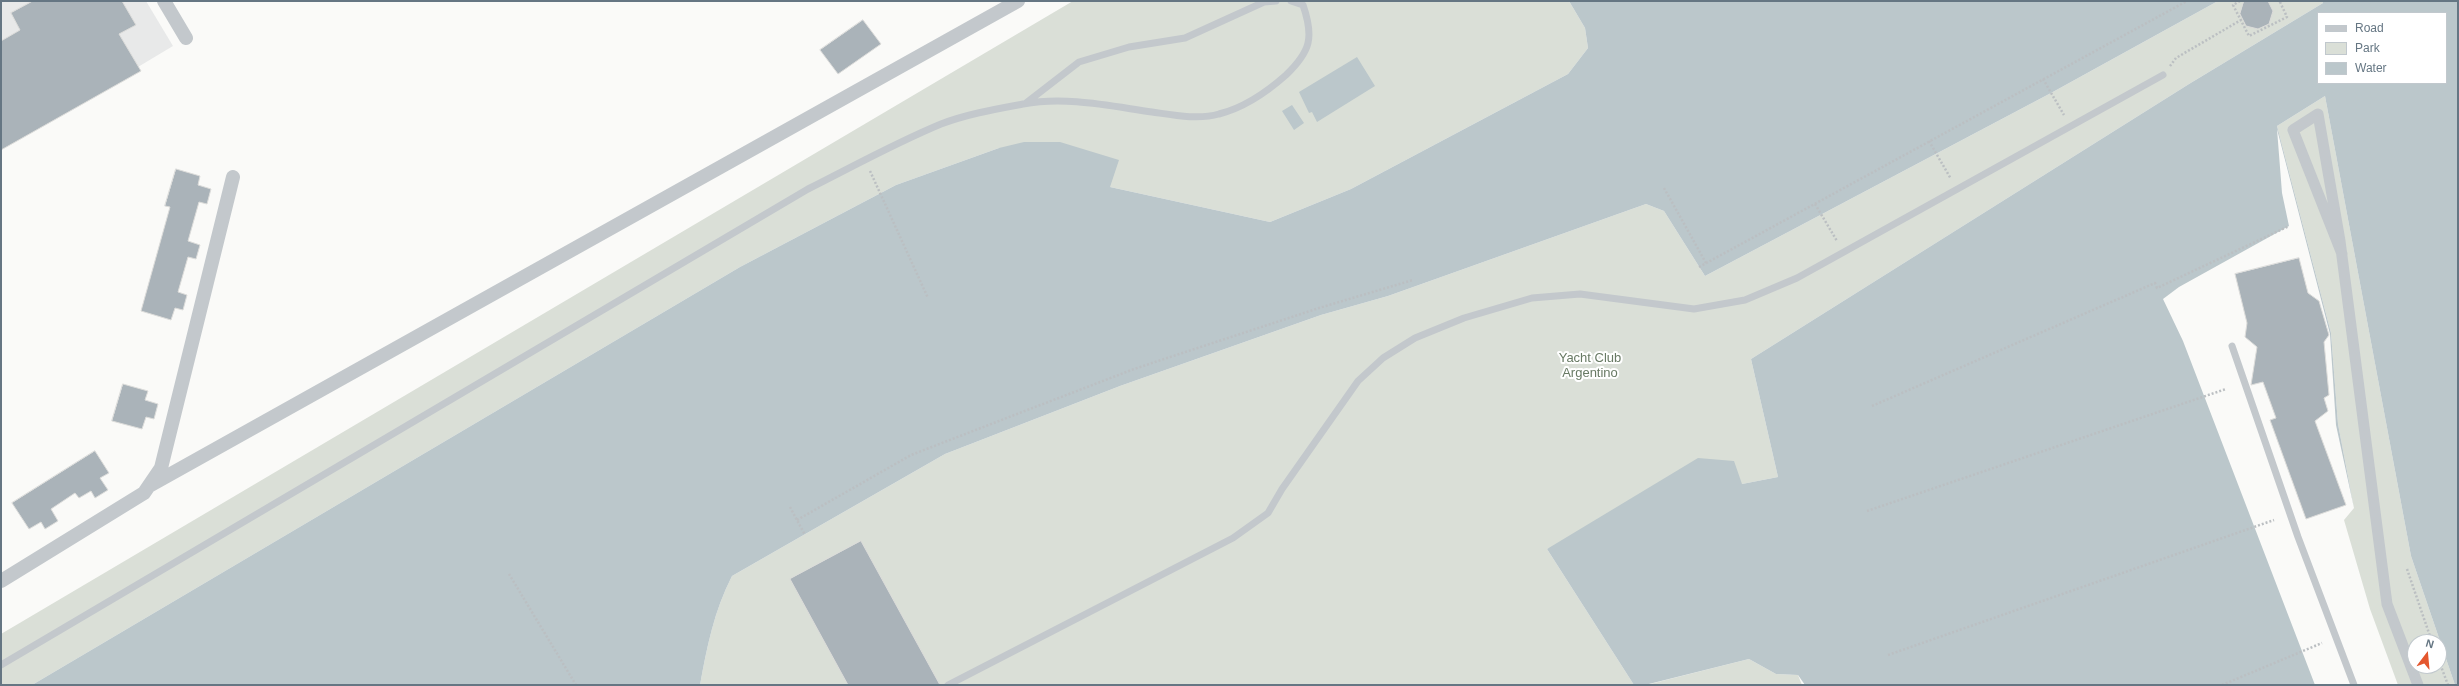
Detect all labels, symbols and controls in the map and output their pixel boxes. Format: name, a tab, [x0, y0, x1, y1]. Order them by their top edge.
legend	[2317, 12, 2447, 84]
text: Road	[2355, 21, 2384, 35]
text: Park	[2355, 41, 2380, 55]
text: Water	[2355, 61, 2387, 75]
park label: Yacht Club Argentino	[1559, 350, 1621, 381]
north arrow	[2407, 634, 2447, 674]
text: N	[2425, 637, 2436, 650]

